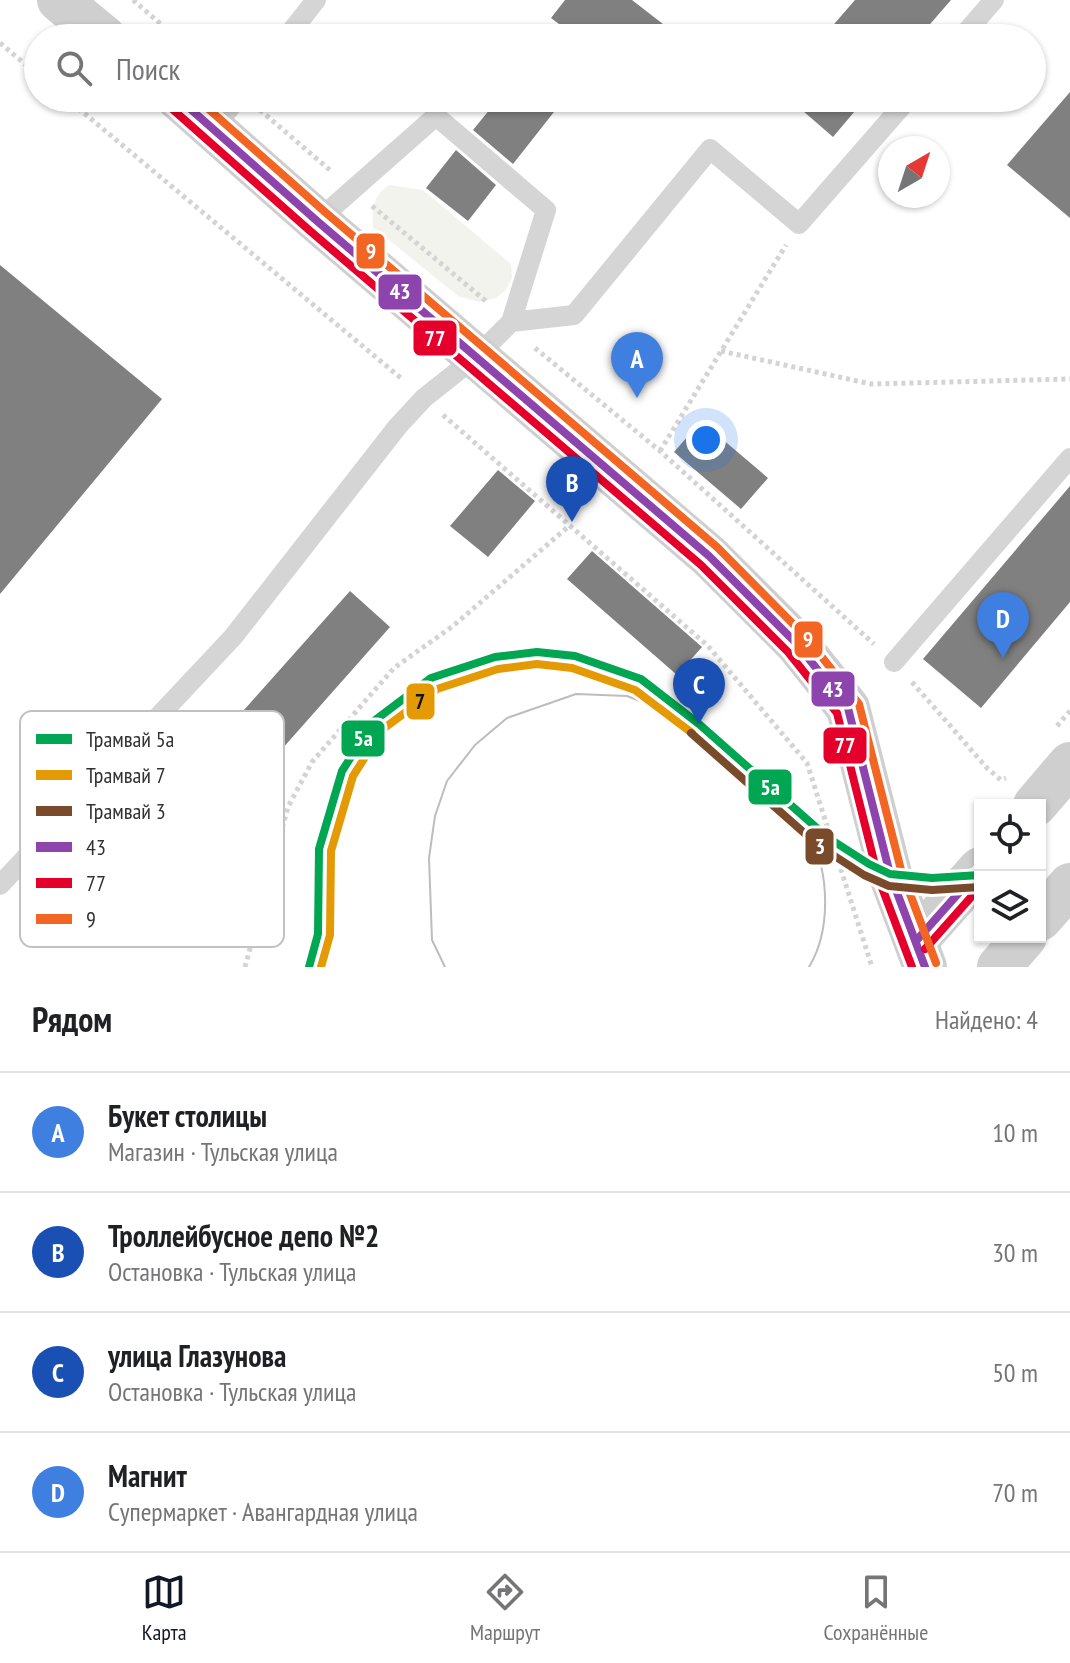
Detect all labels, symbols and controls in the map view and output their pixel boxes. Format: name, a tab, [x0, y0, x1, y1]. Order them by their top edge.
search box	[24, 24, 1046, 112]
icon: search	[52, 46, 96, 90]
text: Поиск	[116, 49, 180, 88]
north arrow	[878, 136, 950, 208]
line badge: 9	[355, 232, 386, 270]
text: 9	[366, 237, 376, 265]
line badge: 43	[377, 273, 423, 311]
text: 43	[389, 277, 411, 305]
line badge: 77	[412, 319, 458, 357]
text: 77	[424, 324, 446, 352]
pin: A	[611, 332, 663, 398]
your location	[686, 420, 726, 460]
pin: B	[546, 456, 598, 522]
pin: D	[977, 592, 1029, 658]
line badge: 9	[793, 620, 824, 659]
text: 9	[803, 625, 813, 653]
pin: C	[673, 658, 725, 724]
line badge: 43	[810, 670, 856, 708]
text: 43	[822, 675, 844, 703]
line badge: 7	[405, 682, 436, 721]
text: 7	[415, 687, 425, 715]
legend	[20, 711, 284, 947]
line badge: 5а	[340, 719, 386, 758]
text: 5а	[353, 724, 373, 752]
text: Трамвай 5а	[86, 725, 174, 753]
line badge: 77	[822, 726, 868, 765]
text: 77	[834, 731, 856, 759]
text: Трамвай 7	[86, 761, 166, 789]
line badge: 5а	[747, 768, 793, 806]
text: 5а	[760, 773, 780, 801]
text: Трамвай 3	[86, 797, 166, 825]
map controls	[974, 799, 1046, 943]
button: locate	[974, 799, 1046, 871]
line badge: 3	[804, 827, 835, 866]
text: 3	[815, 832, 825, 860]
text: 43	[86, 833, 106, 861]
text: 77	[86, 869, 106, 897]
button: layers	[974, 871, 1046, 943]
text: 9	[86, 905, 96, 933]
text: Рядом	[32, 997, 112, 1041]
text: Найдено: 4	[935, 1003, 1038, 1036]
text: Букет столицы	[108, 1096, 267, 1135]
text: A	[51, 1116, 65, 1149]
text: 10 m	[992, 1116, 1038, 1149]
text: Магазин · Тульская улица	[108, 1135, 338, 1168]
text: Троллейбусное депо №2	[108, 1216, 379, 1255]
text: B	[52, 1236, 64, 1269]
text: 30 m	[992, 1236, 1038, 1269]
text: Остановка · Тульская улица	[108, 1255, 356, 1288]
text: улица Глазунова	[108, 1336, 286, 1375]
text: C	[52, 1356, 64, 1389]
text: 50 m	[992, 1356, 1038, 1389]
text: Остановка · Тульская улица	[108, 1375, 356, 1408]
text: Магнит	[108, 1456, 187, 1495]
text: D	[51, 1476, 65, 1509]
text: 70 m	[992, 1476, 1038, 1509]
text: Супермаркет · Авангардная улица	[108, 1495, 418, 1528]
tab: Карта	[142, 1570, 187, 1646]
tab: Маршрут	[470, 1570, 540, 1646]
tab: Сохранённые	[824, 1570, 928, 1646]

